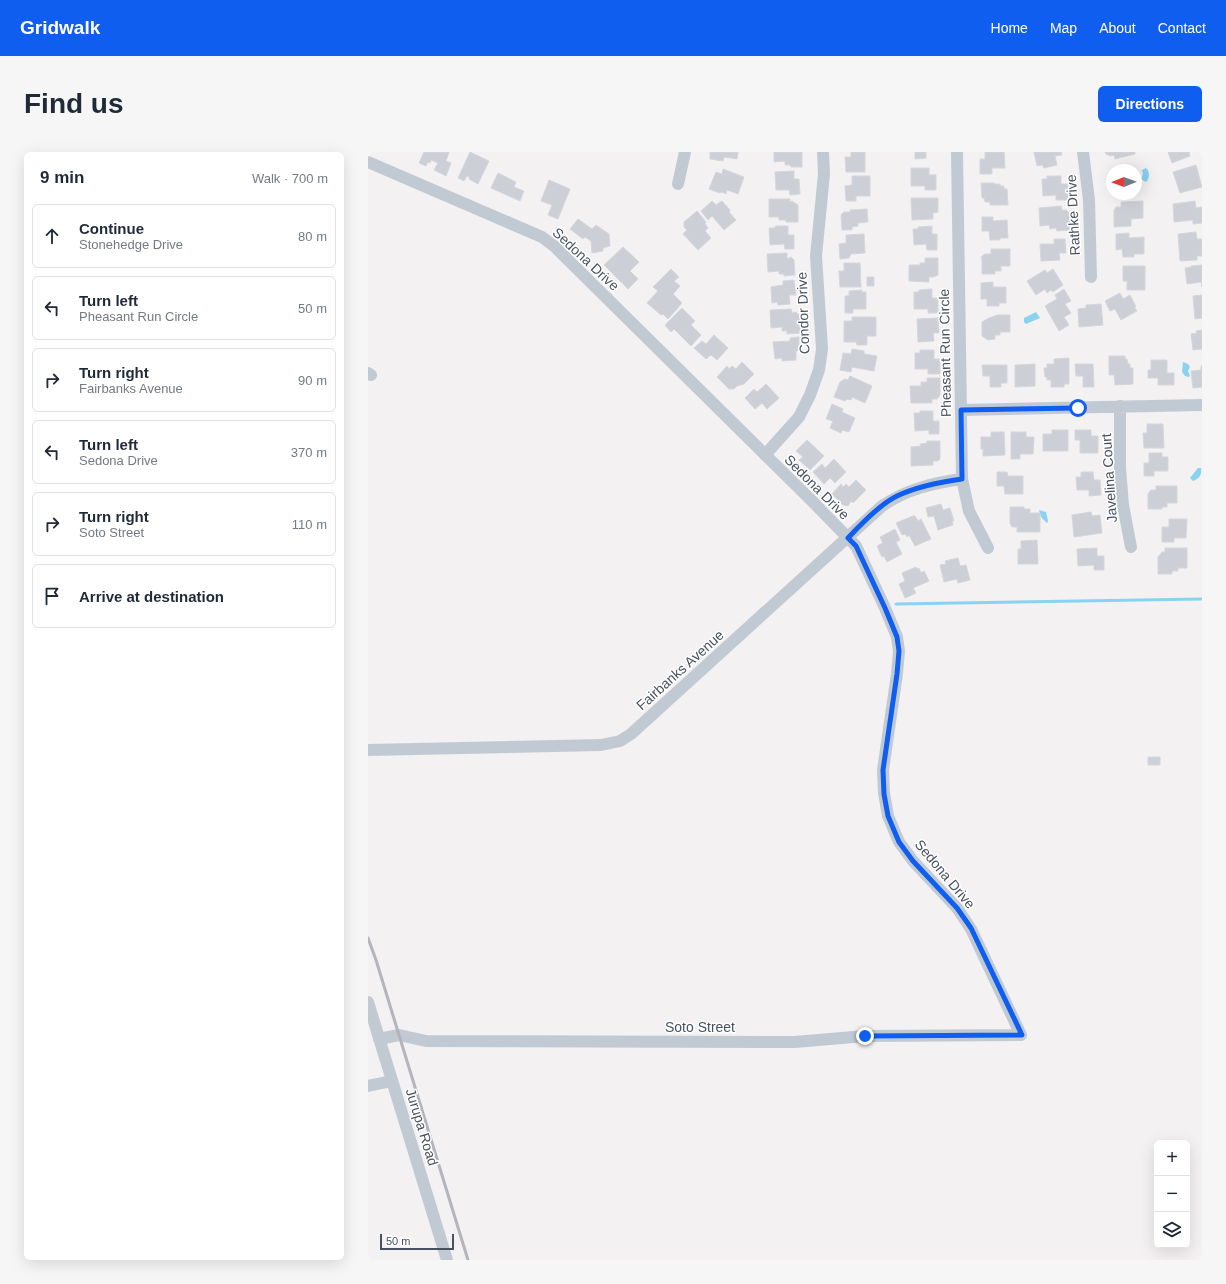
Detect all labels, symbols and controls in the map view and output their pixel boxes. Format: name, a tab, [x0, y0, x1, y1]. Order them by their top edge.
text: Gridwalk	[20, 17, 100, 38]
text: Home	[991, 20, 1028, 36]
text: Map	[1050, 20, 1077, 36]
text: About	[1099, 20, 1136, 36]
text: Contact	[1158, 20, 1206, 36]
button: Directions	[1098, 86, 1202, 122]
text: Find us	[24, 88, 124, 119]
north arrow	[1106, 164, 1142, 200]
text: 9 min	[40, 168, 84, 187]
text: Walk · 700 m	[252, 171, 328, 186]
street label: Rathke Drive	[1063, 174, 1083, 256]
text: Continue	[79, 220, 144, 237]
street label: Sedona Drive	[550, 224, 623, 294]
icon: ahead	[41, 225, 63, 247]
text: 80 m	[298, 229, 327, 244]
text: Stonehedge Drive	[79, 237, 183, 252]
street label: Condor Drive	[794, 271, 812, 354]
street label: Pheasant Run Circle	[936, 288, 954, 417]
text: Turn left	[79, 292, 138, 309]
icon: left	[41, 297, 63, 319]
text: 50 m	[298, 301, 327, 316]
text: Pheasant Run Circle	[79, 309, 198, 324]
text: Turn right	[79, 364, 149, 381]
icon: right	[41, 369, 63, 391]
text: 90 m	[298, 373, 327, 388]
text: Fairbanks Avenue	[79, 381, 183, 396]
route start	[1069, 399, 1087, 417]
street label: Javelina Court	[1098, 433, 1120, 523]
text: Turn left	[79, 436, 138, 453]
icon: left	[41, 441, 63, 463]
text: 370 m	[291, 445, 327, 460]
street label: Sedona Drive	[781, 451, 853, 523]
text: Sedona Drive	[79, 453, 158, 468]
text: Turn right	[79, 508, 149, 525]
icon: right	[41, 513, 63, 535]
text: 110 m	[292, 517, 327, 532]
text: Soto Street	[79, 525, 144, 540]
icon: arrive	[41, 585, 63, 607]
text: Arrive at destination	[79, 588, 224, 605]
street label: Fairbanks Avenue	[633, 627, 727, 713]
street label: Sedona Drive	[912, 836, 979, 912]
street label: Soto Street	[665, 1019, 735, 1035]
route end	[856, 1027, 874, 1045]
street label: Jurupa Road	[403, 1086, 441, 1168]
map controls	[1154, 1140, 1190, 1248]
button: +	[1154, 1140, 1190, 1176]
button: −	[1154, 1176, 1190, 1212]
button: layers	[1154, 1212, 1190, 1248]
scale bar	[380, 1232, 454, 1251]
text: 50 m	[386, 1235, 410, 1247]

